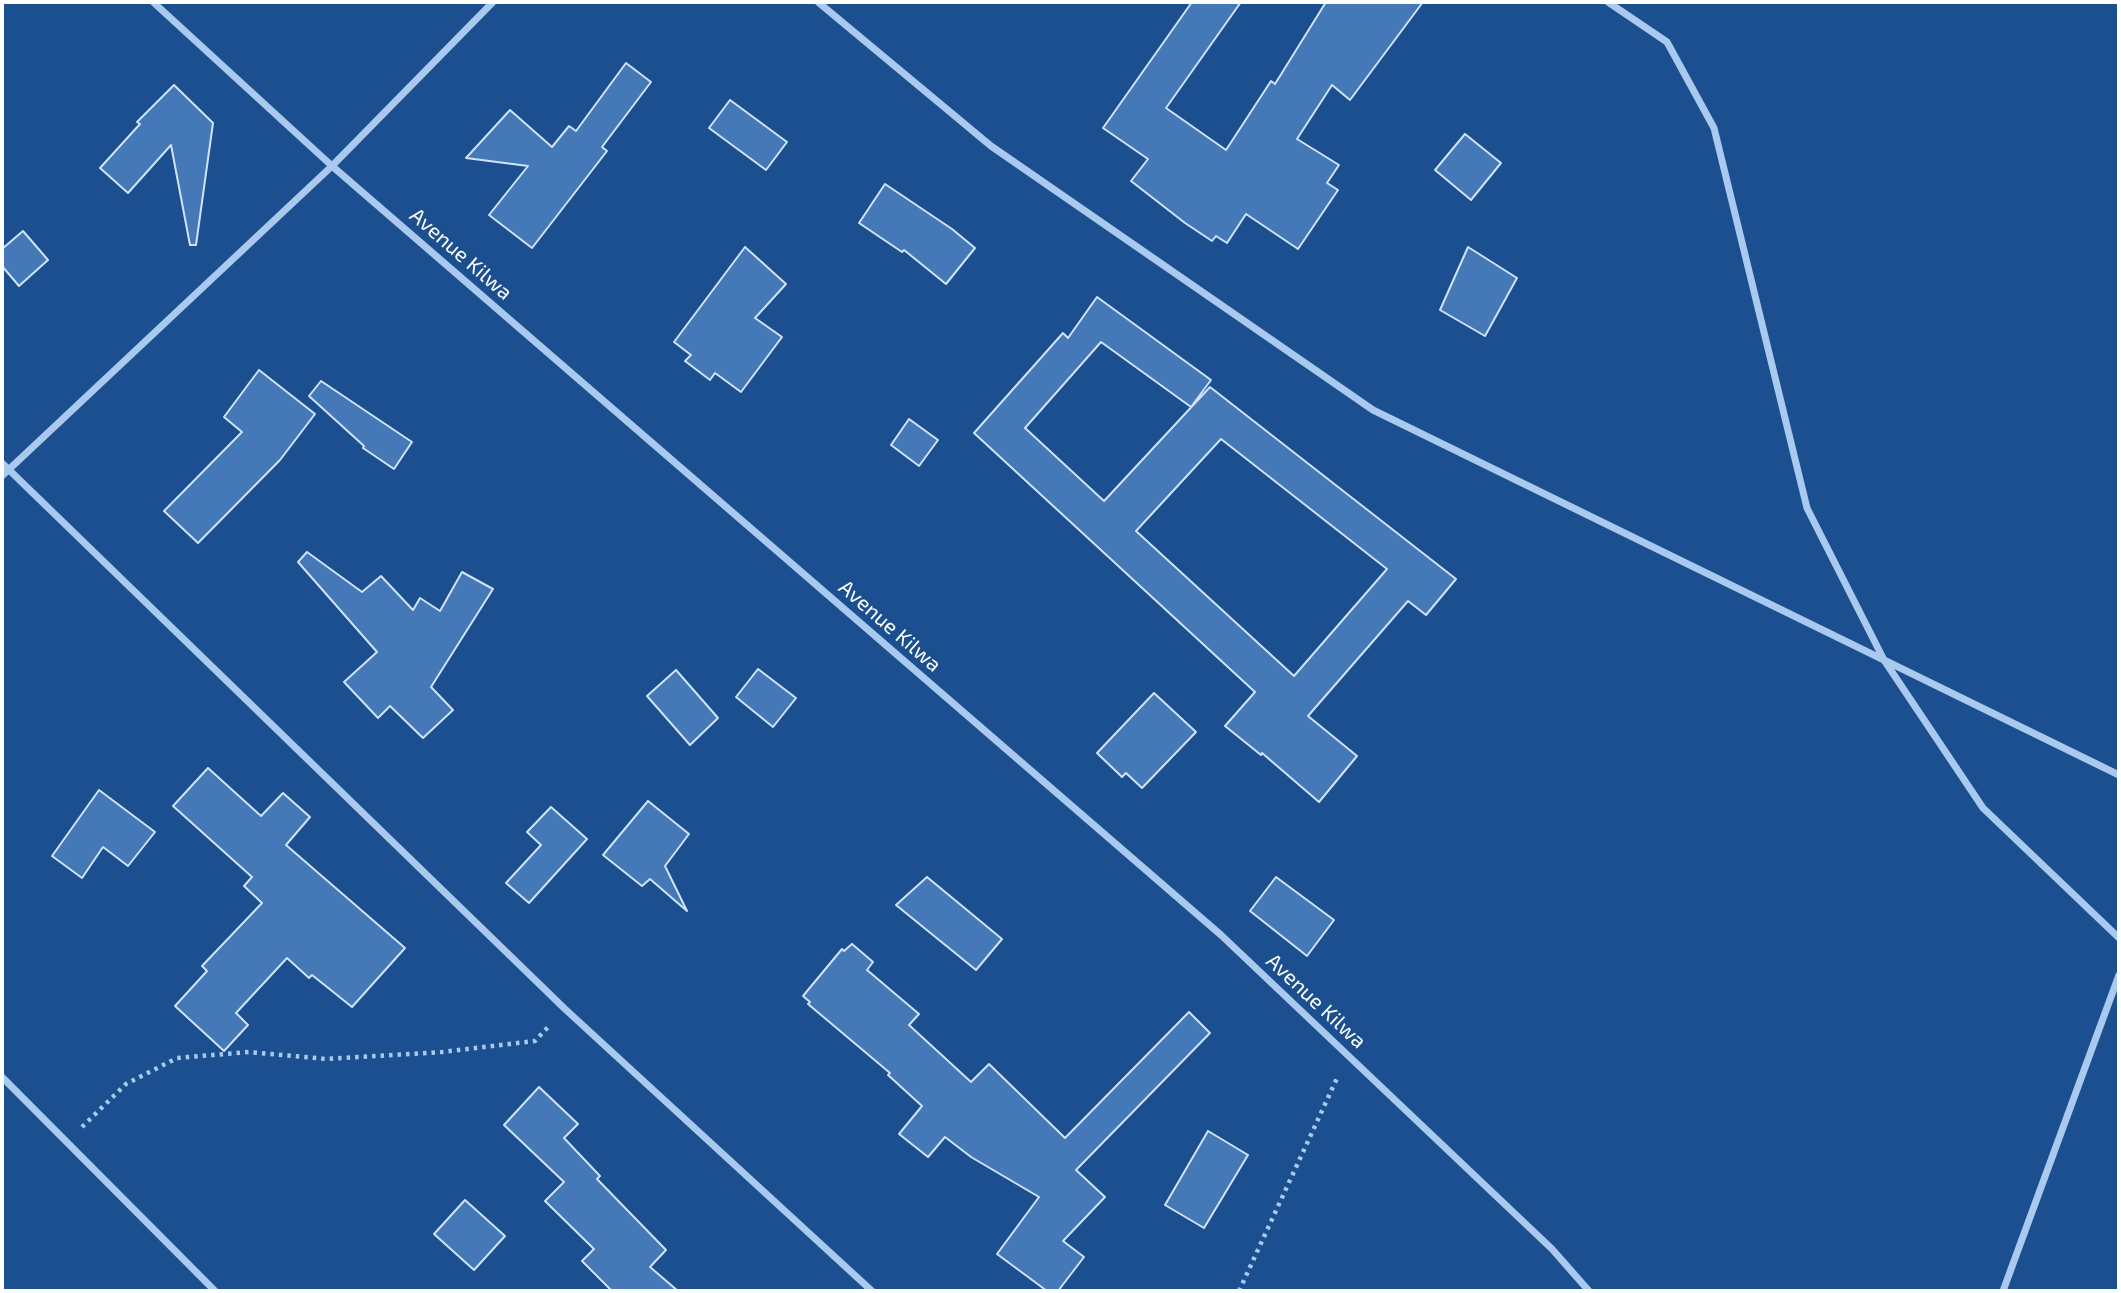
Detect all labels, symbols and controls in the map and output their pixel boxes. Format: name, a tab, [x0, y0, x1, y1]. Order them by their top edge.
street label: Avenue Kilwa	[405, 203, 517, 305]
street label: Avenue Kilwa	[834, 575, 946, 677]
street label: Avenue Kilwa	[1261, 948, 1371, 1054]

